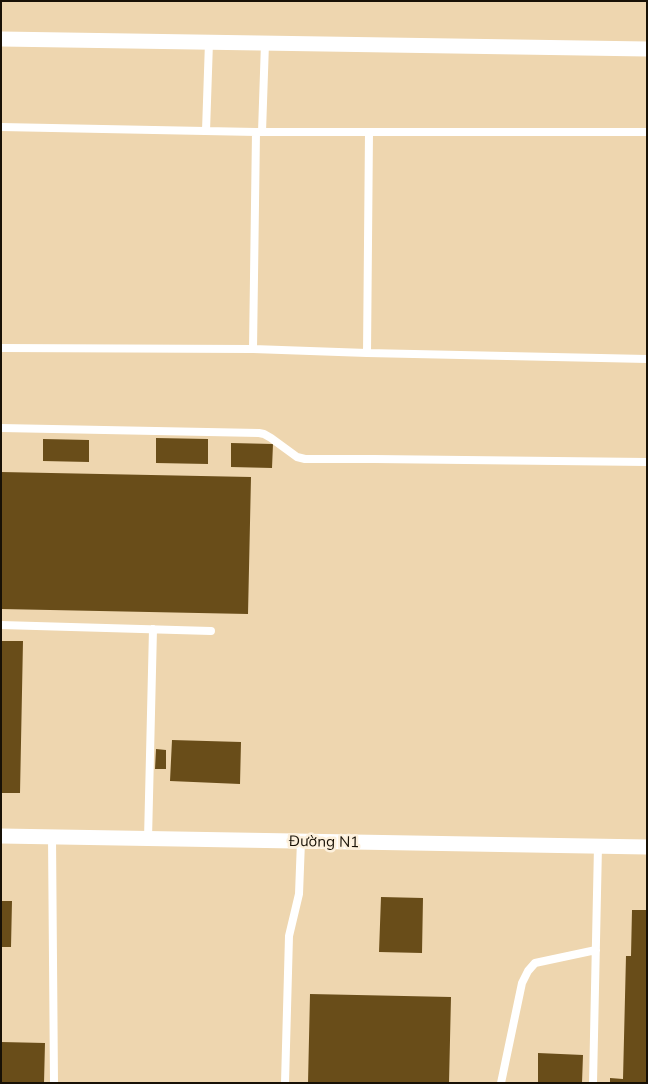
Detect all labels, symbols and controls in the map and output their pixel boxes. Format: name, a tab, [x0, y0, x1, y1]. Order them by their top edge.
street label: Đường N1	[289, 832, 359, 852]

